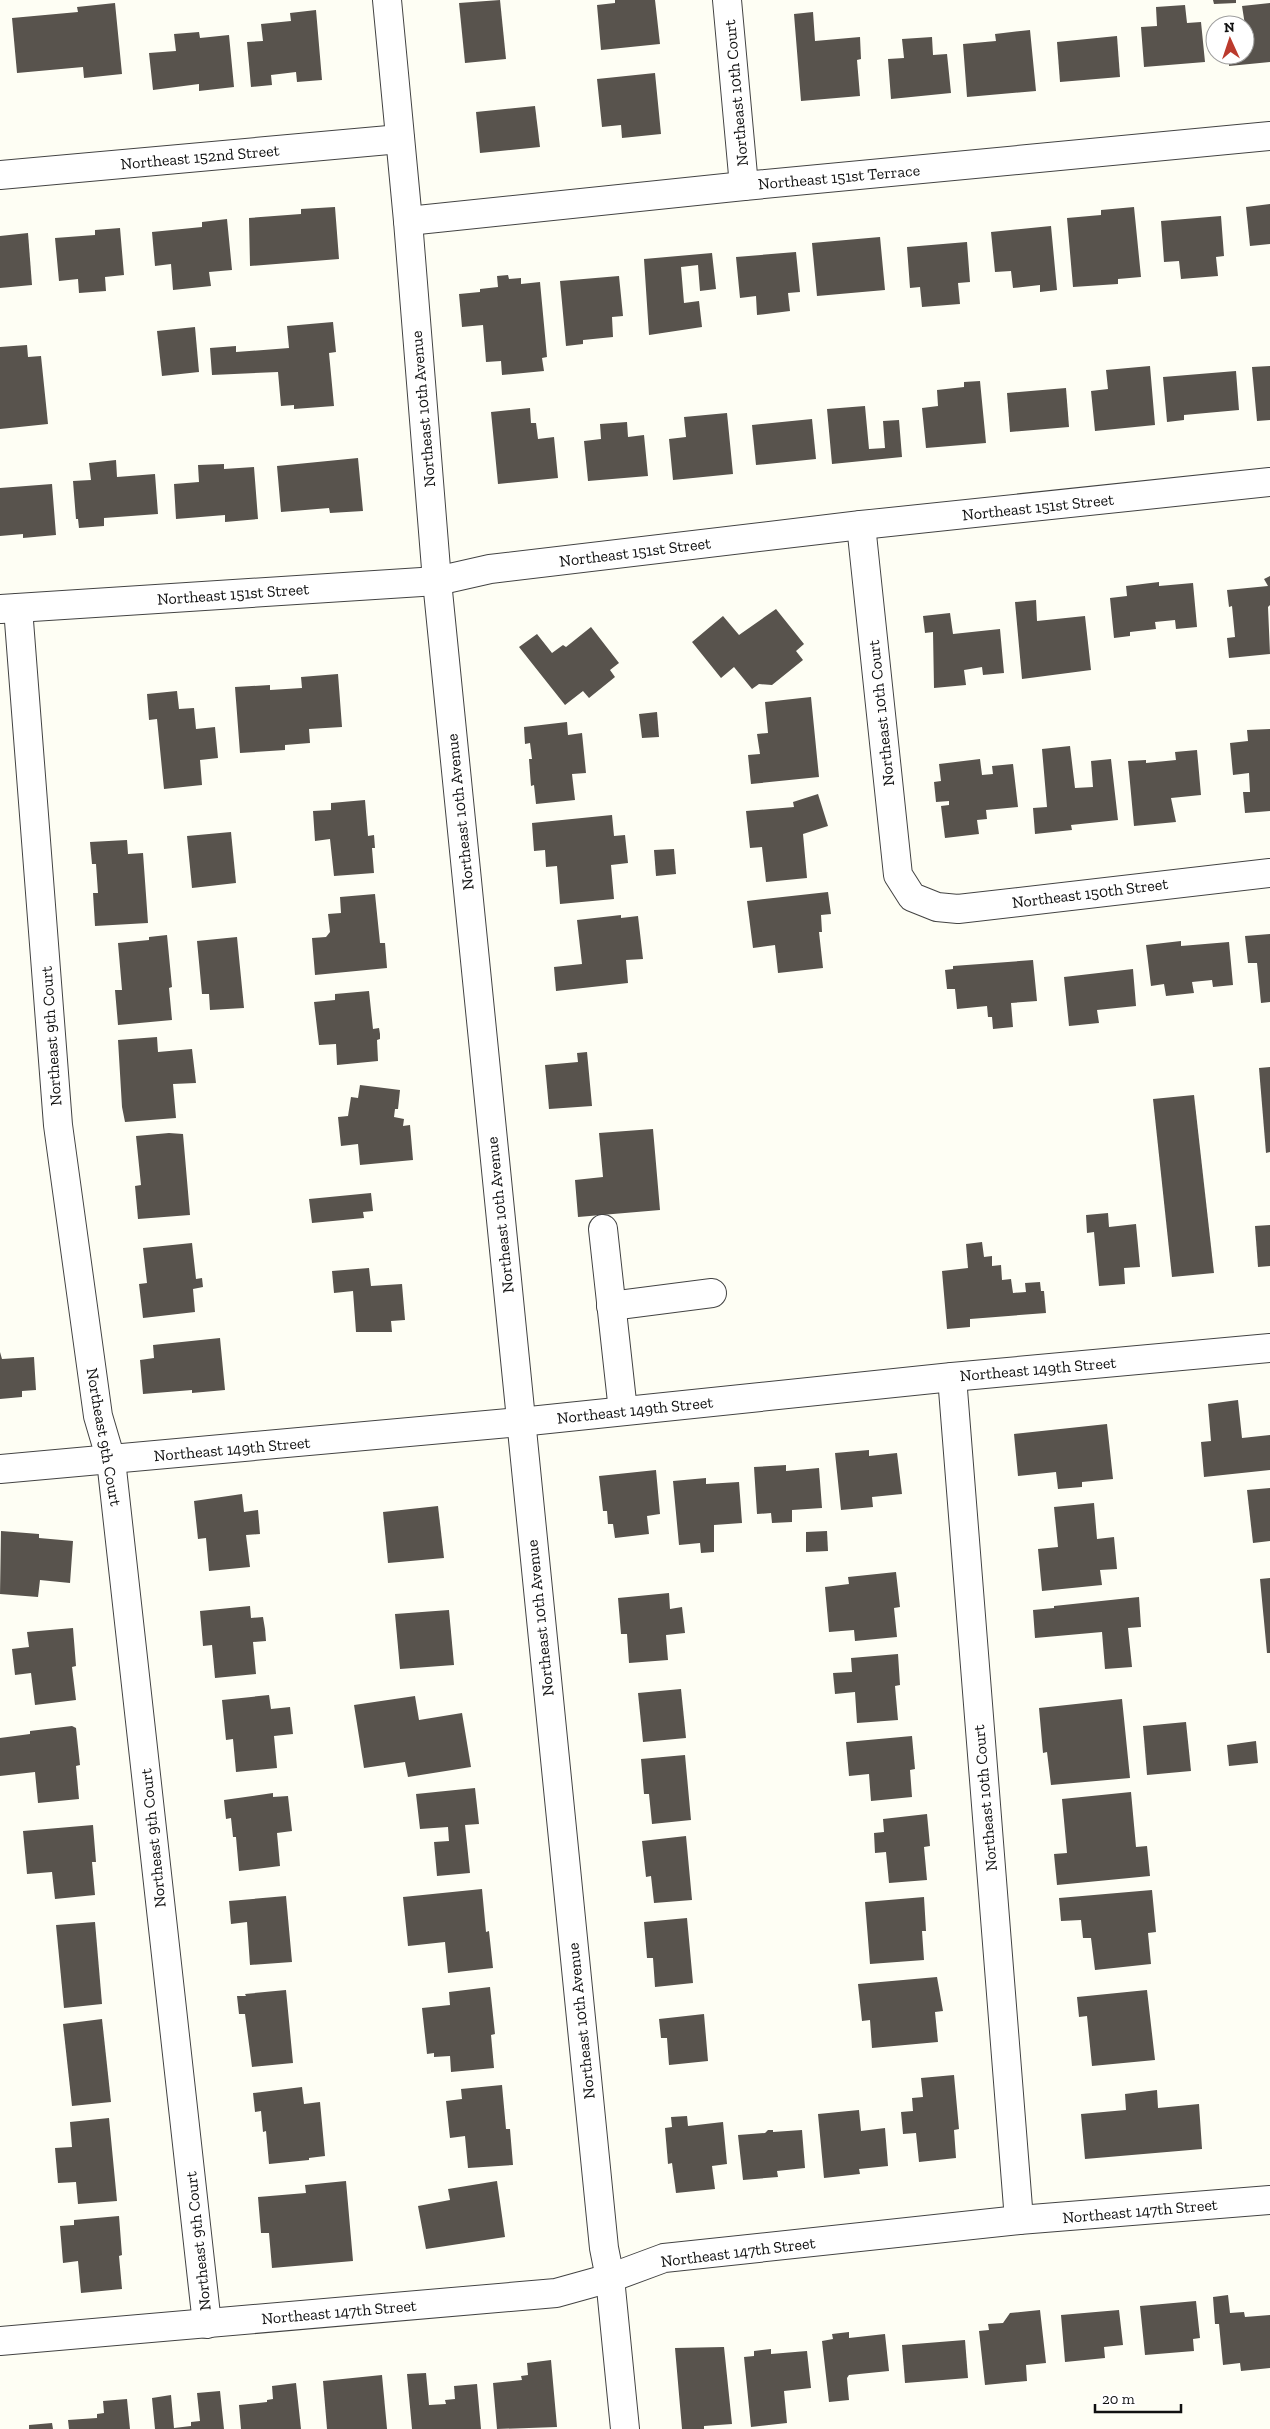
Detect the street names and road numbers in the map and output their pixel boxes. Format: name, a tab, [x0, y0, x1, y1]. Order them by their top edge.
street label: Northeast 10th Court	[720, 19, 752, 167]
street label: Northeast 152nd Street	[120, 141, 280, 173]
street label: Northeast 151st Terrace	[757, 160, 921, 194]
street label: Northeast 10th Avenue	[407, 330, 439, 488]
street label: Northeast 151st Street	[961, 490, 1115, 524]
street label: Northeast 151st Street	[558, 533, 712, 571]
street label: Northeast 151st Street	[156, 579, 310, 609]
street label: Northeast 10th Court	[864, 639, 898, 787]
street label: Northeast 10th Avenue	[442, 733, 478, 891]
street label: Northeast 150th Street	[1011, 874, 1169, 912]
street label: Northeast 9th Court	[37, 965, 65, 1107]
street label: Northeast 10th Avenue	[482, 1136, 518, 1294]
street label: Northeast 149th Street	[959, 1353, 1117, 1385]
street label: Northeast 9th Court	[82, 1366, 126, 1508]
street label: Northeast 149th Street	[556, 1392, 714, 1428]
street label: Northeast 149th Street	[153, 1433, 311, 1465]
street label: Northeast 10th Avenue	[522, 1539, 558, 1697]
street label: Northeast 10th Court	[969, 1724, 1001, 1872]
street label: Northeast 9th Court	[136, 1767, 170, 1909]
street label: Northeast 10th Avenue	[563, 1942, 599, 2100]
street label: Northeast 9th Court	[181, 2170, 215, 2312]
street label: Northeast 147th Street	[1062, 2195, 1218, 2227]
street label: Northeast 147th Street	[660, 2233, 816, 2271]
street label: Northeast 147th Street	[261, 2296, 417, 2328]

